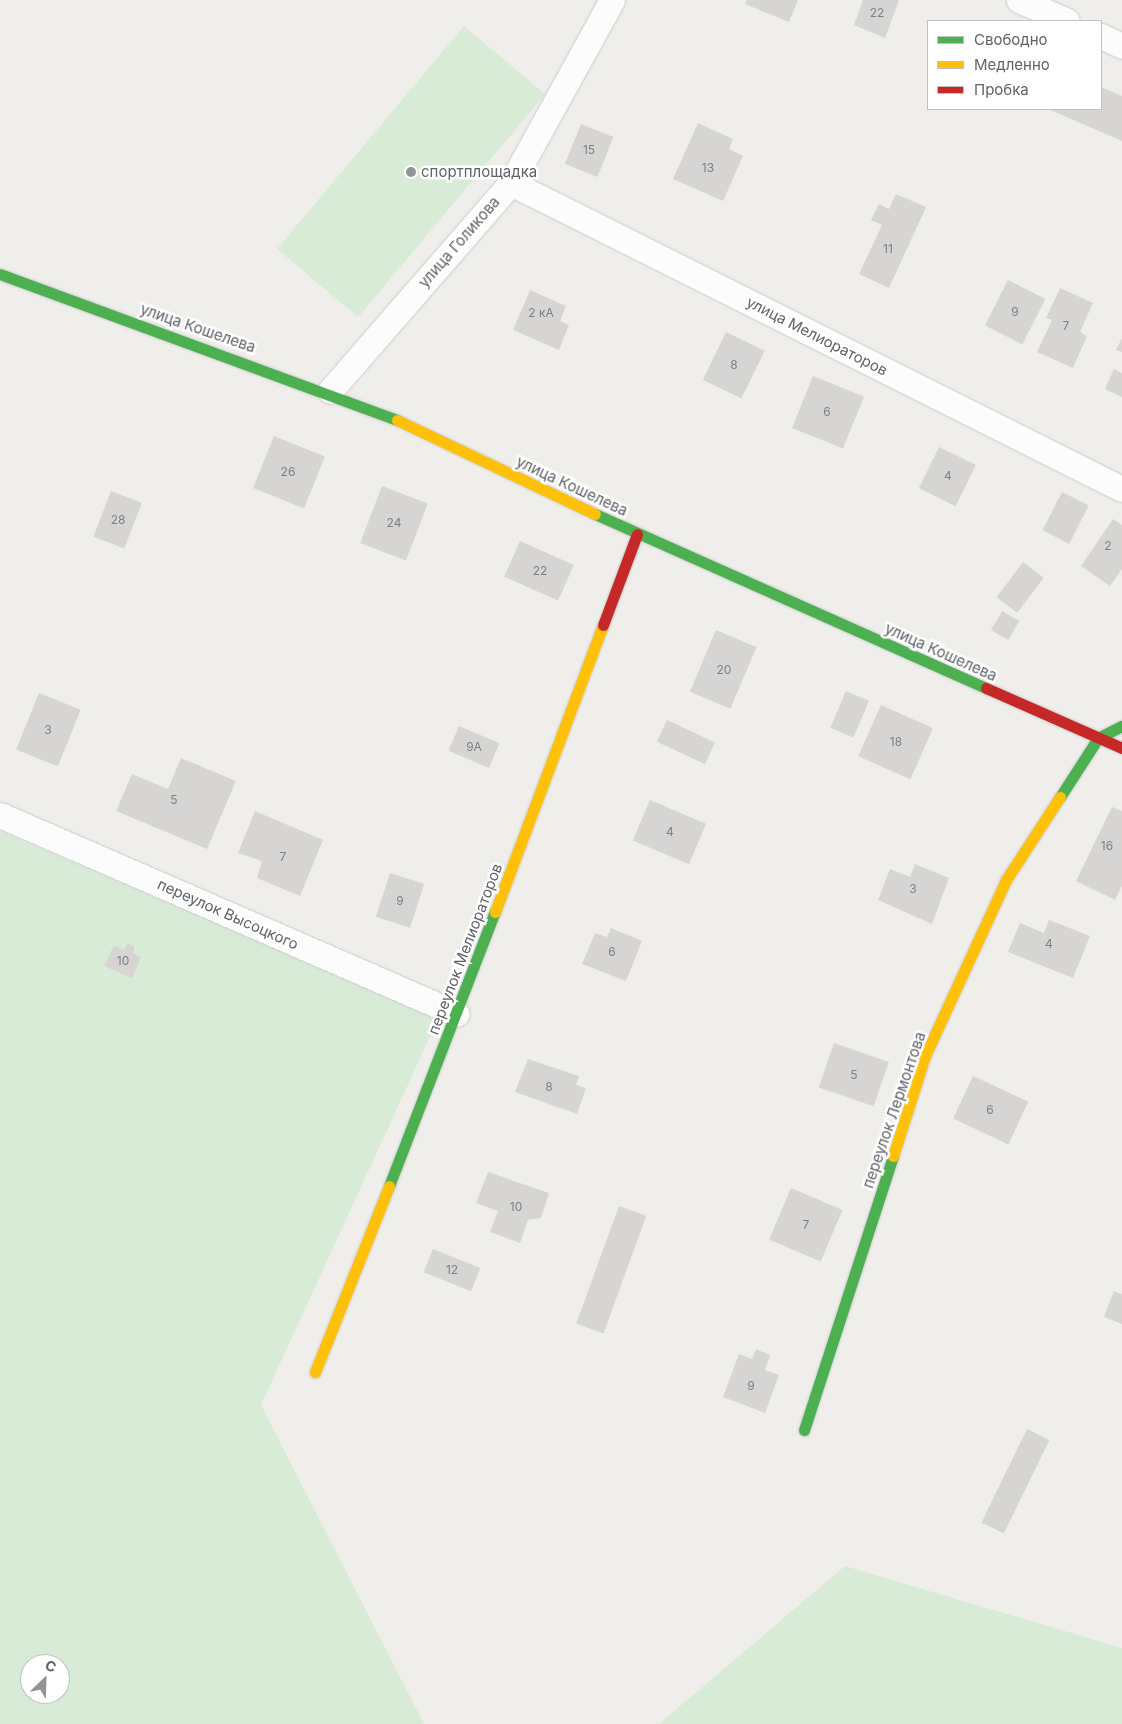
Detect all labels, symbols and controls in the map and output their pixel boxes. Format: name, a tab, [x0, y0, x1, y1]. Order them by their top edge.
house number: 22	[870, 6, 884, 20]
legend	[927, 20, 1102, 110]
text: Свободно	[974, 30, 1048, 49]
text: Медленно	[974, 55, 1050, 74]
text: Пробка	[974, 80, 1029, 99]
house number: 15	[583, 143, 595, 157]
house number: 13	[702, 161, 714, 175]
place label: спортплощадка	[421, 163, 537, 181]
marker: спортплощадка	[405, 166, 417, 178]
street label: улица Голикова	[415, 193, 503, 291]
house number: 11	[883, 242, 893, 256]
street label: улица Мелиораторов	[744, 293, 890, 379]
street label: улица Кошелева	[138, 300, 258, 356]
house number: 9	[1011, 305, 1019, 319]
house number: 2 кА	[528, 306, 554, 320]
house number: 7	[1063, 319, 1069, 333]
house number: 8	[730, 358, 738, 372]
house number: 6	[823, 405, 831, 419]
street label: улица Кошелева	[514, 452, 630, 520]
house number: 26	[281, 465, 295, 479]
house number: 4	[944, 469, 952, 483]
house number: 28	[111, 513, 125, 527]
house number: 24	[387, 516, 401, 530]
house number: 2	[1104, 539, 1112, 553]
house number: 22	[533, 564, 547, 578]
street label: улица Кошелева	[882, 619, 1000, 685]
house number: 20	[717, 663, 731, 677]
house number: 3	[44, 723, 52, 737]
house number: 18	[890, 735, 902, 749]
house number: 9А	[466, 740, 482, 754]
house number: 5	[170, 793, 178, 807]
house number: 4	[666, 825, 674, 839]
house number: 16	[1101, 839, 1113, 853]
house number: 7	[280, 850, 286, 864]
street label: переулок Мелиораторов	[424, 861, 506, 1037]
street label: переулок Высоцкого	[155, 875, 301, 953]
house number: 3	[909, 882, 917, 896]
house number: 9	[396, 894, 404, 908]
house number: 4	[1045, 937, 1053, 951]
house number: 6	[608, 945, 616, 959]
house number: 10	[117, 954, 129, 968]
street label: переулок Лермонтова	[859, 1029, 929, 1191]
house number: 5	[850, 1068, 858, 1082]
house number: 8	[545, 1080, 553, 1094]
house number: 6	[986, 1103, 994, 1117]
house number: 10	[510, 1200, 522, 1214]
house number: 7	[803, 1218, 809, 1232]
house number: 12	[446, 1263, 458, 1277]
house number: 9	[747, 1379, 755, 1393]
north arrow	[20, 1654, 70, 1704]
text: С	[43, 1656, 59, 1676]

